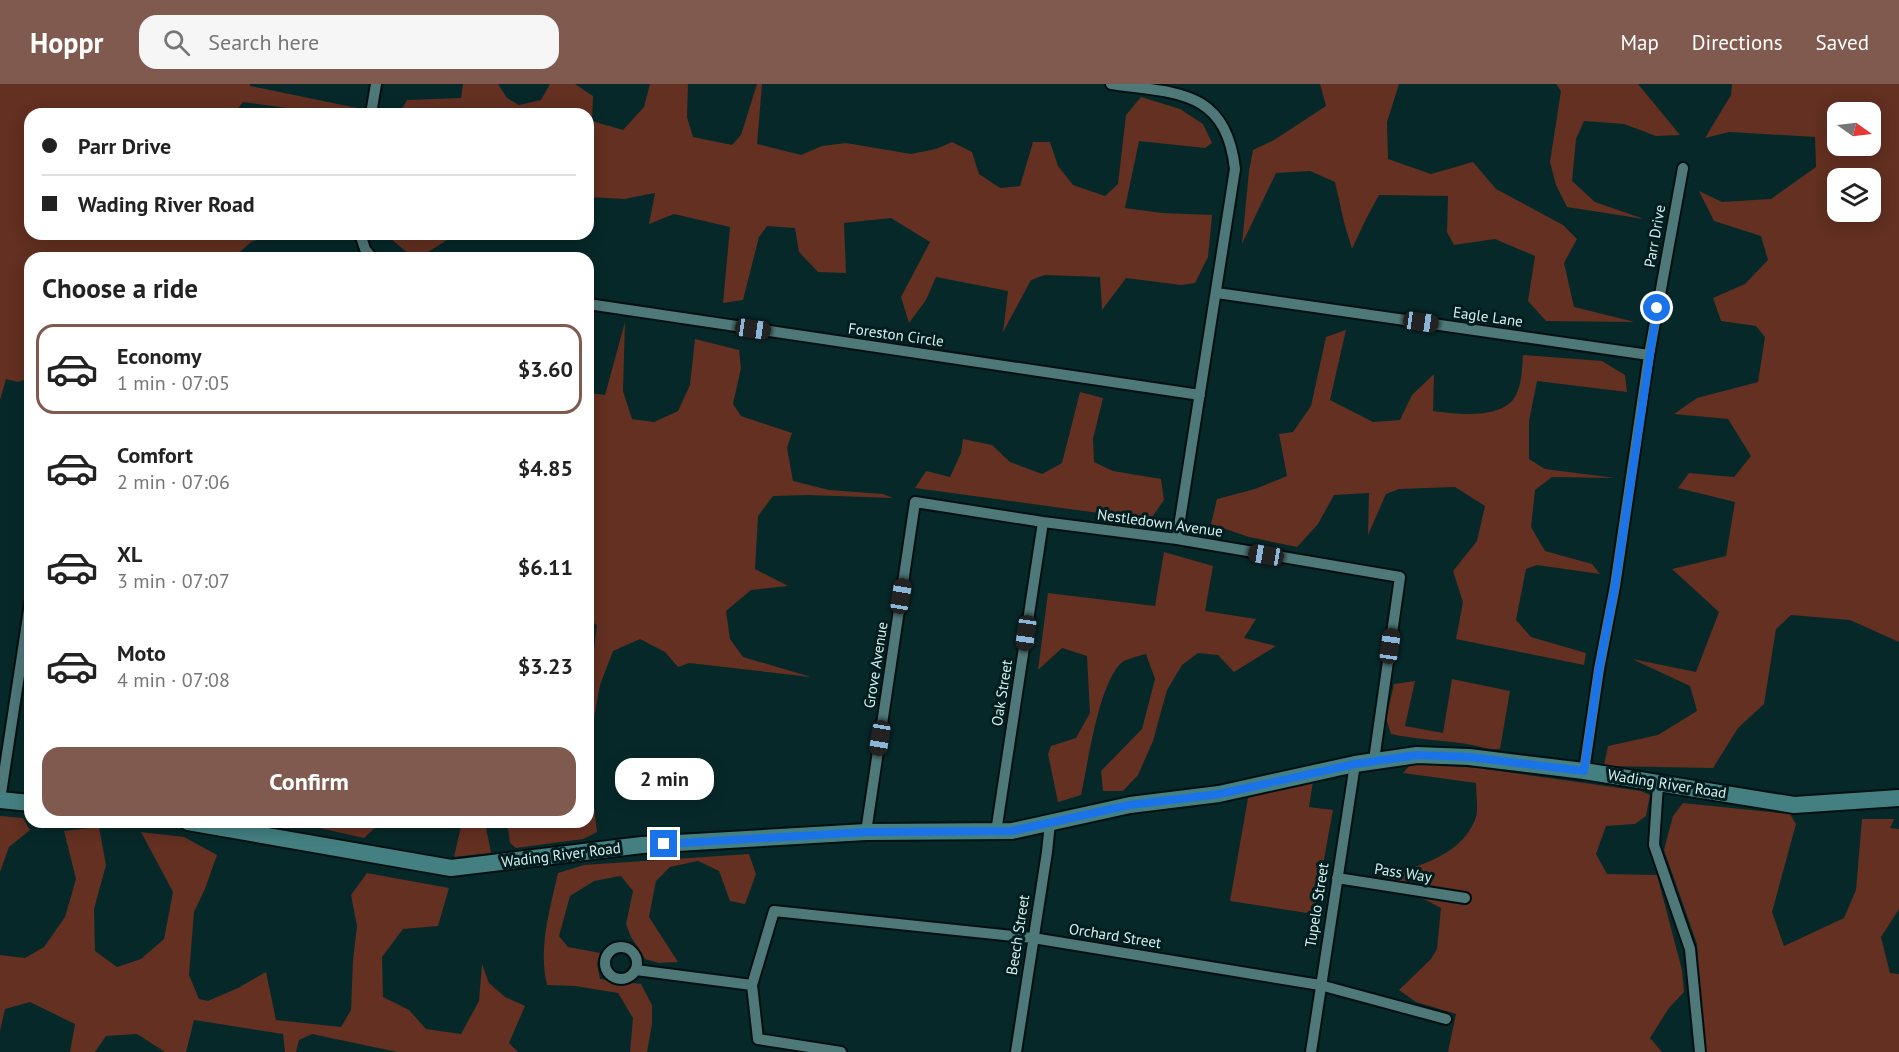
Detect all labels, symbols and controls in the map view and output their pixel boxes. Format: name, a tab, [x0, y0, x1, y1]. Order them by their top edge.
search box	[139, 15, 559, 69]
text: Hoppr	[30, 24, 103, 61]
icon: search	[160, 26, 193, 59]
text: Search here	[208, 28, 319, 56]
text: Map	[1620, 29, 1659, 56]
text: Directions	[1692, 29, 1783, 56]
text: Saved	[1816, 29, 1869, 56]
north arrow	[1827, 102, 1881, 156]
map controls	[1827, 102, 1881, 222]
text: Parr Drive	[78, 132, 171, 160]
button: layers	[1827, 168, 1881, 222]
text: Wading River Road	[78, 190, 255, 218]
street label: Parr Drive	[1640, 203, 1669, 269]
text: Choose a ride	[42, 271, 198, 305]
route start	[1643, 294, 1670, 321]
street label: Eagle Lane	[1452, 302, 1524, 331]
car	[1402, 311, 1440, 333]
car	[734, 318, 772, 340]
street label: Foreston Circle	[847, 318, 945, 351]
icon: car	[45, 342, 99, 396]
text: Economy	[117, 342, 201, 370]
text: $3.60	[518, 355, 573, 383]
text: 1 min · 07:05	[117, 370, 230, 396]
icon: car	[45, 441, 99, 495]
text: Comfort	[117, 441, 193, 469]
text: $4.85	[518, 454, 573, 482]
text: 2 min · 07:06	[117, 469, 230, 495]
street label: Nestledown Avenue	[1096, 504, 1224, 541]
icon: car	[45, 540, 99, 594]
text: XL	[117, 540, 142, 568]
car	[1247, 543, 1285, 567]
text: $6.11	[518, 553, 573, 581]
text: 3 min · 07:07	[117, 568, 230, 594]
car	[889, 577, 913, 615]
car	[1015, 614, 1037, 652]
street label: Grove Avenue	[859, 620, 892, 709]
car	[1379, 627, 1401, 665]
icon: car	[45, 639, 99, 693]
text: Moto	[117, 639, 166, 667]
text: $3.23	[518, 652, 573, 680]
street label: Oak Street	[987, 658, 1016, 727]
text: 4 min · 07:08	[117, 667, 230, 693]
car	[868, 719, 892, 757]
button: Confirm	[42, 747, 576, 816]
callout: 2 min	[614, 757, 714, 799]
street label: Wading River Road	[1606, 765, 1728, 802]
text: 2 min	[640, 766, 689, 792]
route end	[650, 830, 677, 857]
street label: Wading River Road	[500, 838, 622, 871]
street label: Pass Way	[1373, 859, 1433, 886]
street label: Tupelo Street	[1300, 861, 1333, 949]
street label: Beech Street	[1002, 893, 1033, 976]
street label: Orchard Street	[1068, 919, 1163, 952]

